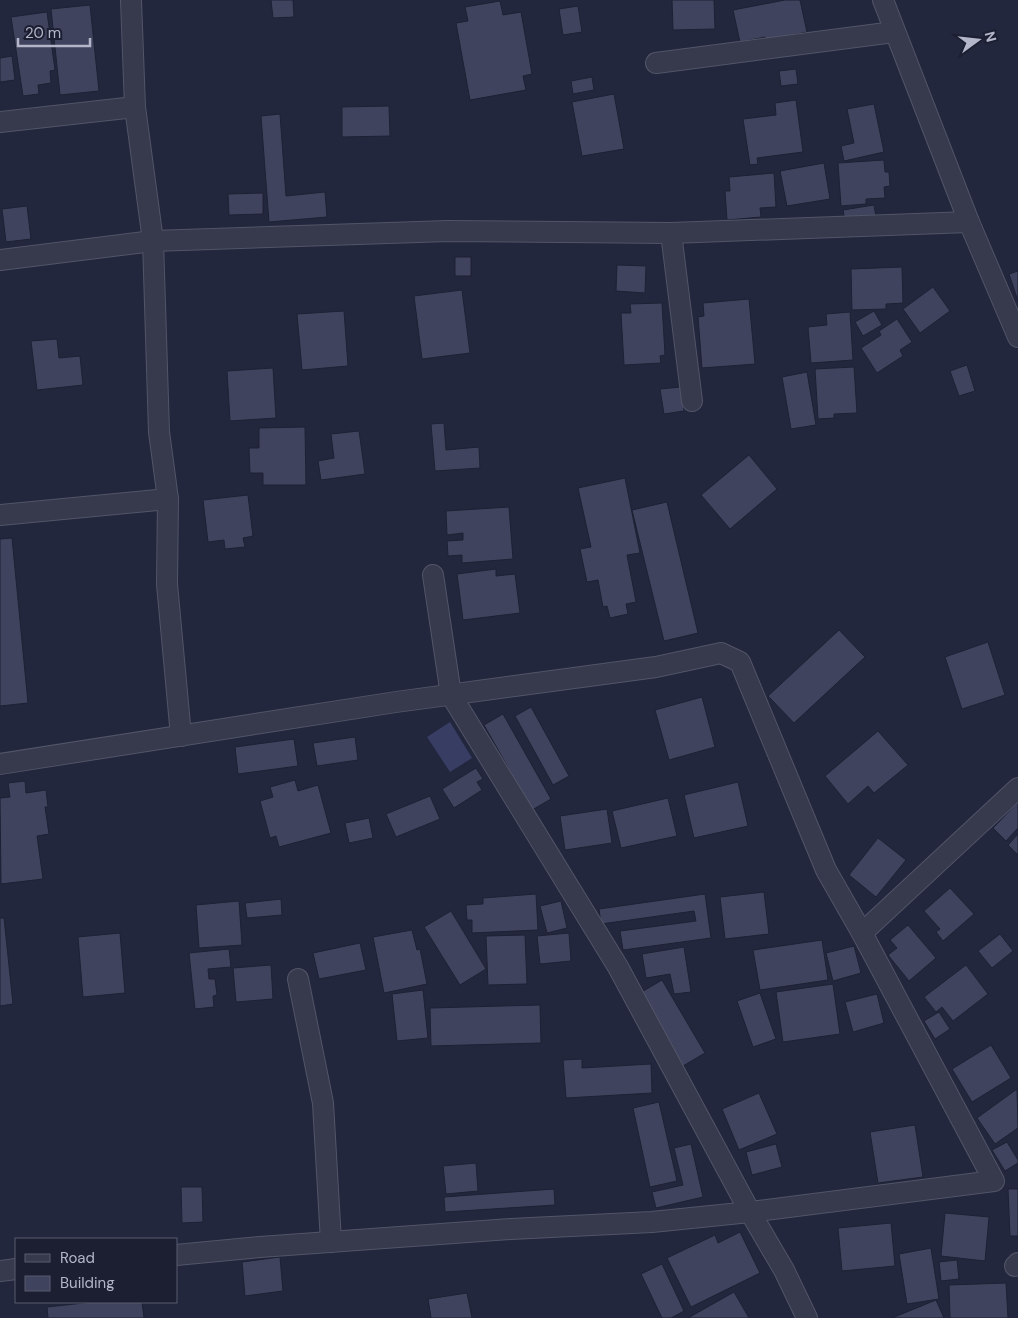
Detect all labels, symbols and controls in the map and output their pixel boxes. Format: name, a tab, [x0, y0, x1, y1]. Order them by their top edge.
scale bar	[18, 15, 90, 47]
north arrow	[953, 15, 1003, 65]
text: 20 m	[25, 23, 61, 43]
text: N	[981, 29, 1001, 44]
legend	[15, 1238, 178, 1303]
text: Road	[60, 1248, 95, 1268]
text: Building	[60, 1273, 115, 1293]

